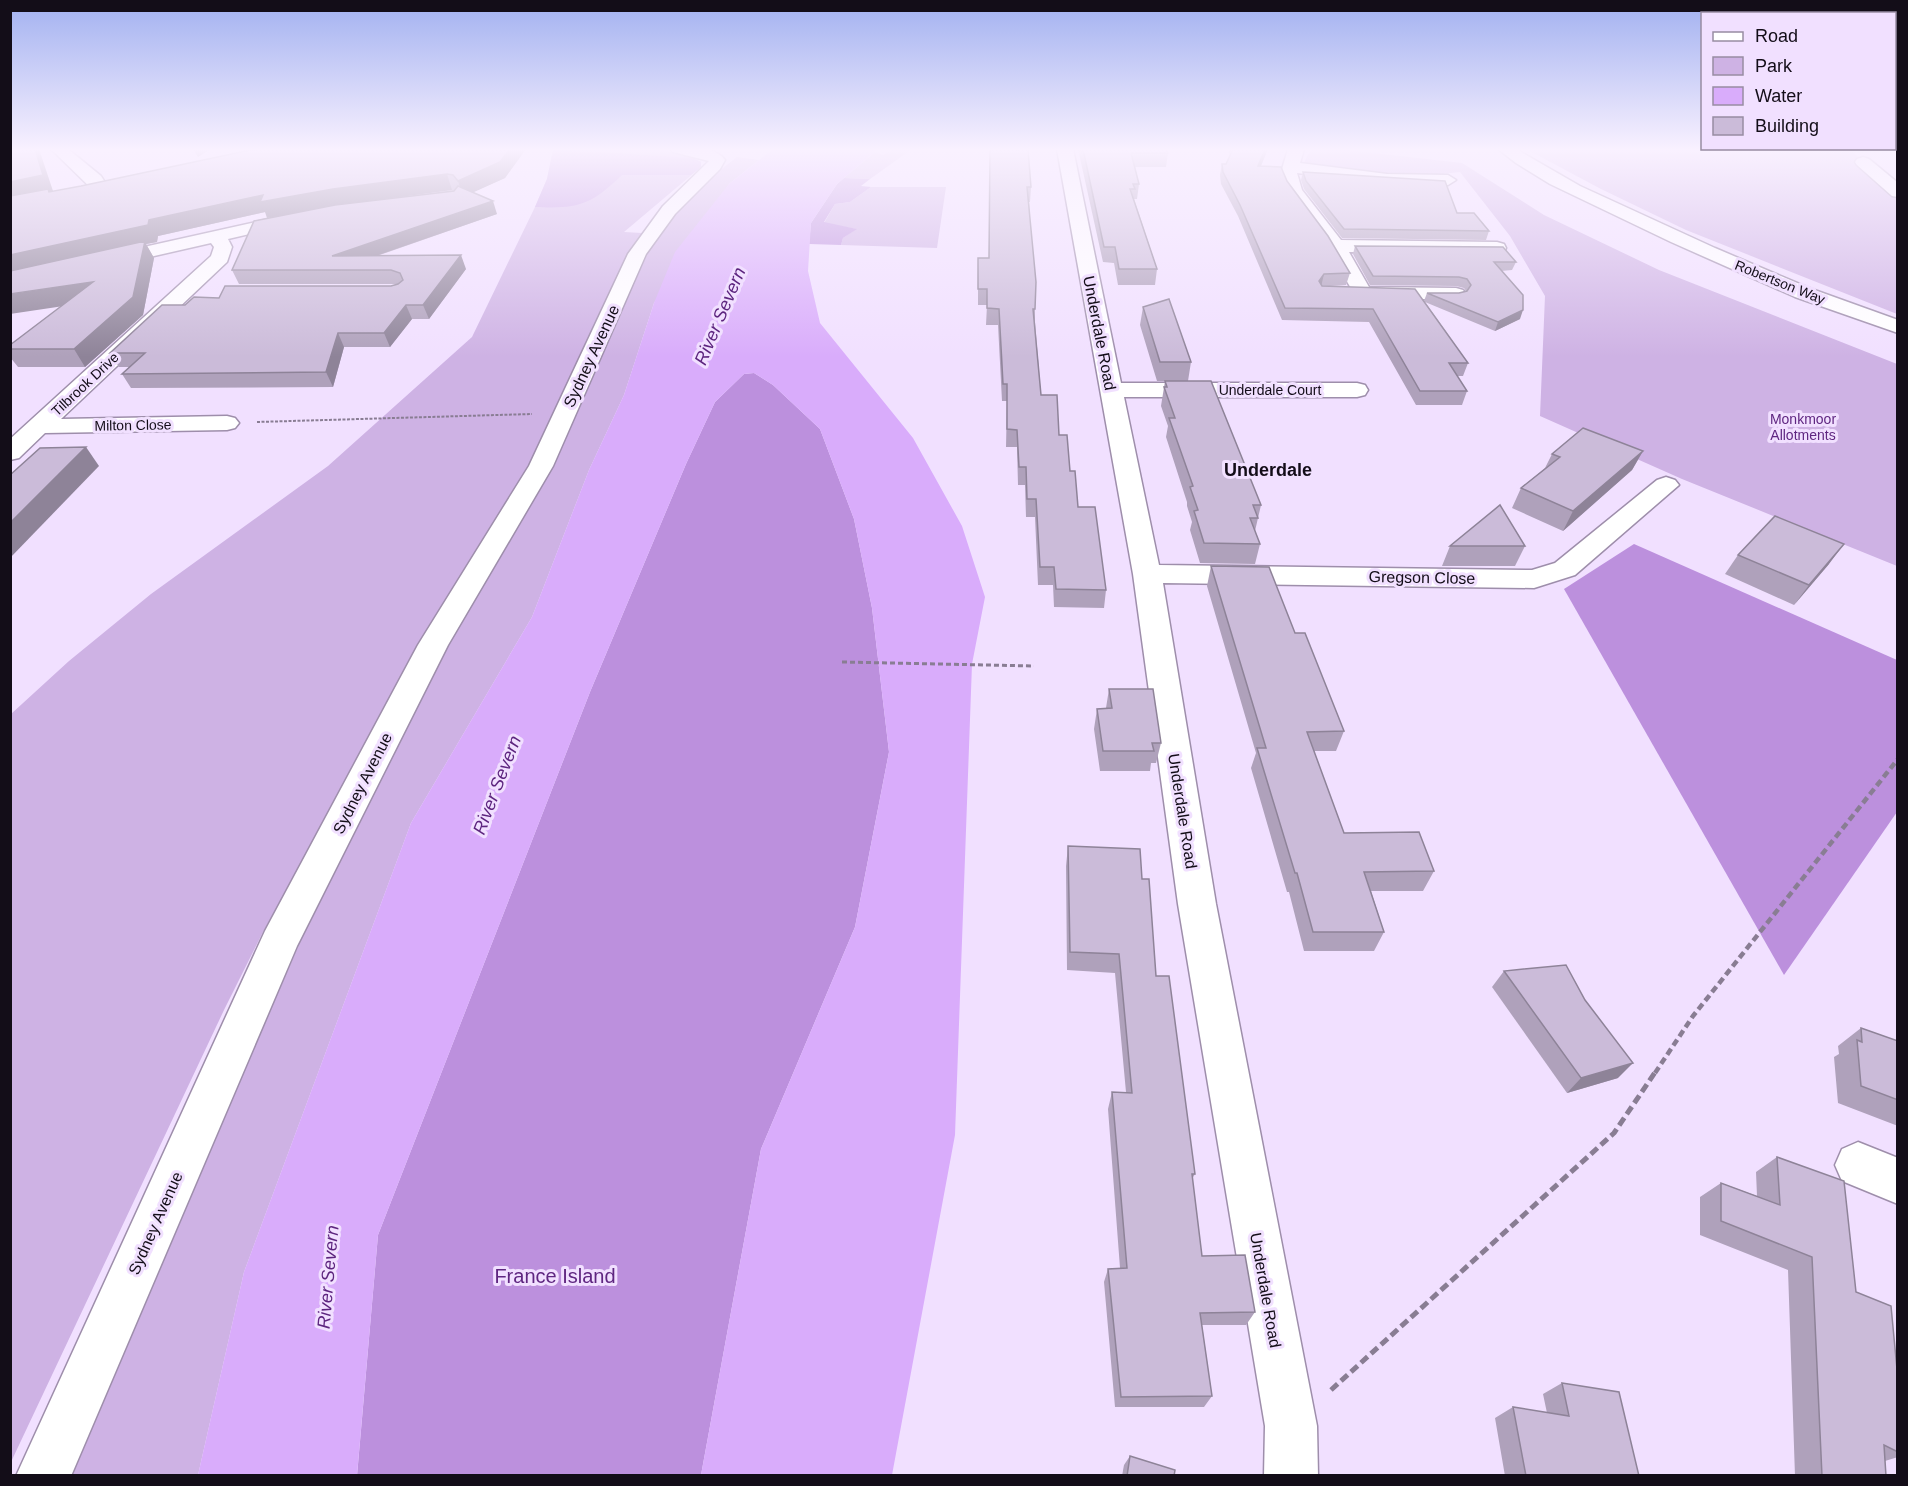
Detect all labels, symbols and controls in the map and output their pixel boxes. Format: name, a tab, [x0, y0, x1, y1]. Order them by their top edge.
legend	[1701, 12, 1896, 150]
text: Road	[1755, 26, 1798, 46]
text: Park	[1755, 56, 1793, 76]
text: Water	[1755, 86, 1802, 106]
text: Building	[1755, 116, 1819, 136]
street label: Robertson Way	[1733, 257, 1827, 307]
water label: River Severn	[690, 264, 750, 368]
street label: Underdale Road	[1080, 274, 1119, 392]
street label: Sydney Avenue	[560, 302, 623, 410]
street label: Tilbrook Drive	[48, 349, 122, 419]
street label: Underdale Court	[1219, 382, 1321, 398]
park label: Monkmoor Allotments	[1770, 411, 1836, 443]
street label: Milton Close	[94, 416, 172, 434]
district label: Underdale	[1224, 460, 1312, 480]
street label: Gregson Close	[1368, 568, 1476, 587]
street label: Sydney Avenue	[330, 730, 395, 836]
water label: River Severn	[469, 733, 525, 837]
street label: Underdale Road	[1165, 752, 1200, 870]
street label: Sydney Avenue	[125, 1169, 186, 1277]
water label: River Severn	[314, 1224, 342, 1330]
street label: Underdale Road	[1247, 1231, 1284, 1349]
park label: France Island	[494, 1265, 616, 1287]

